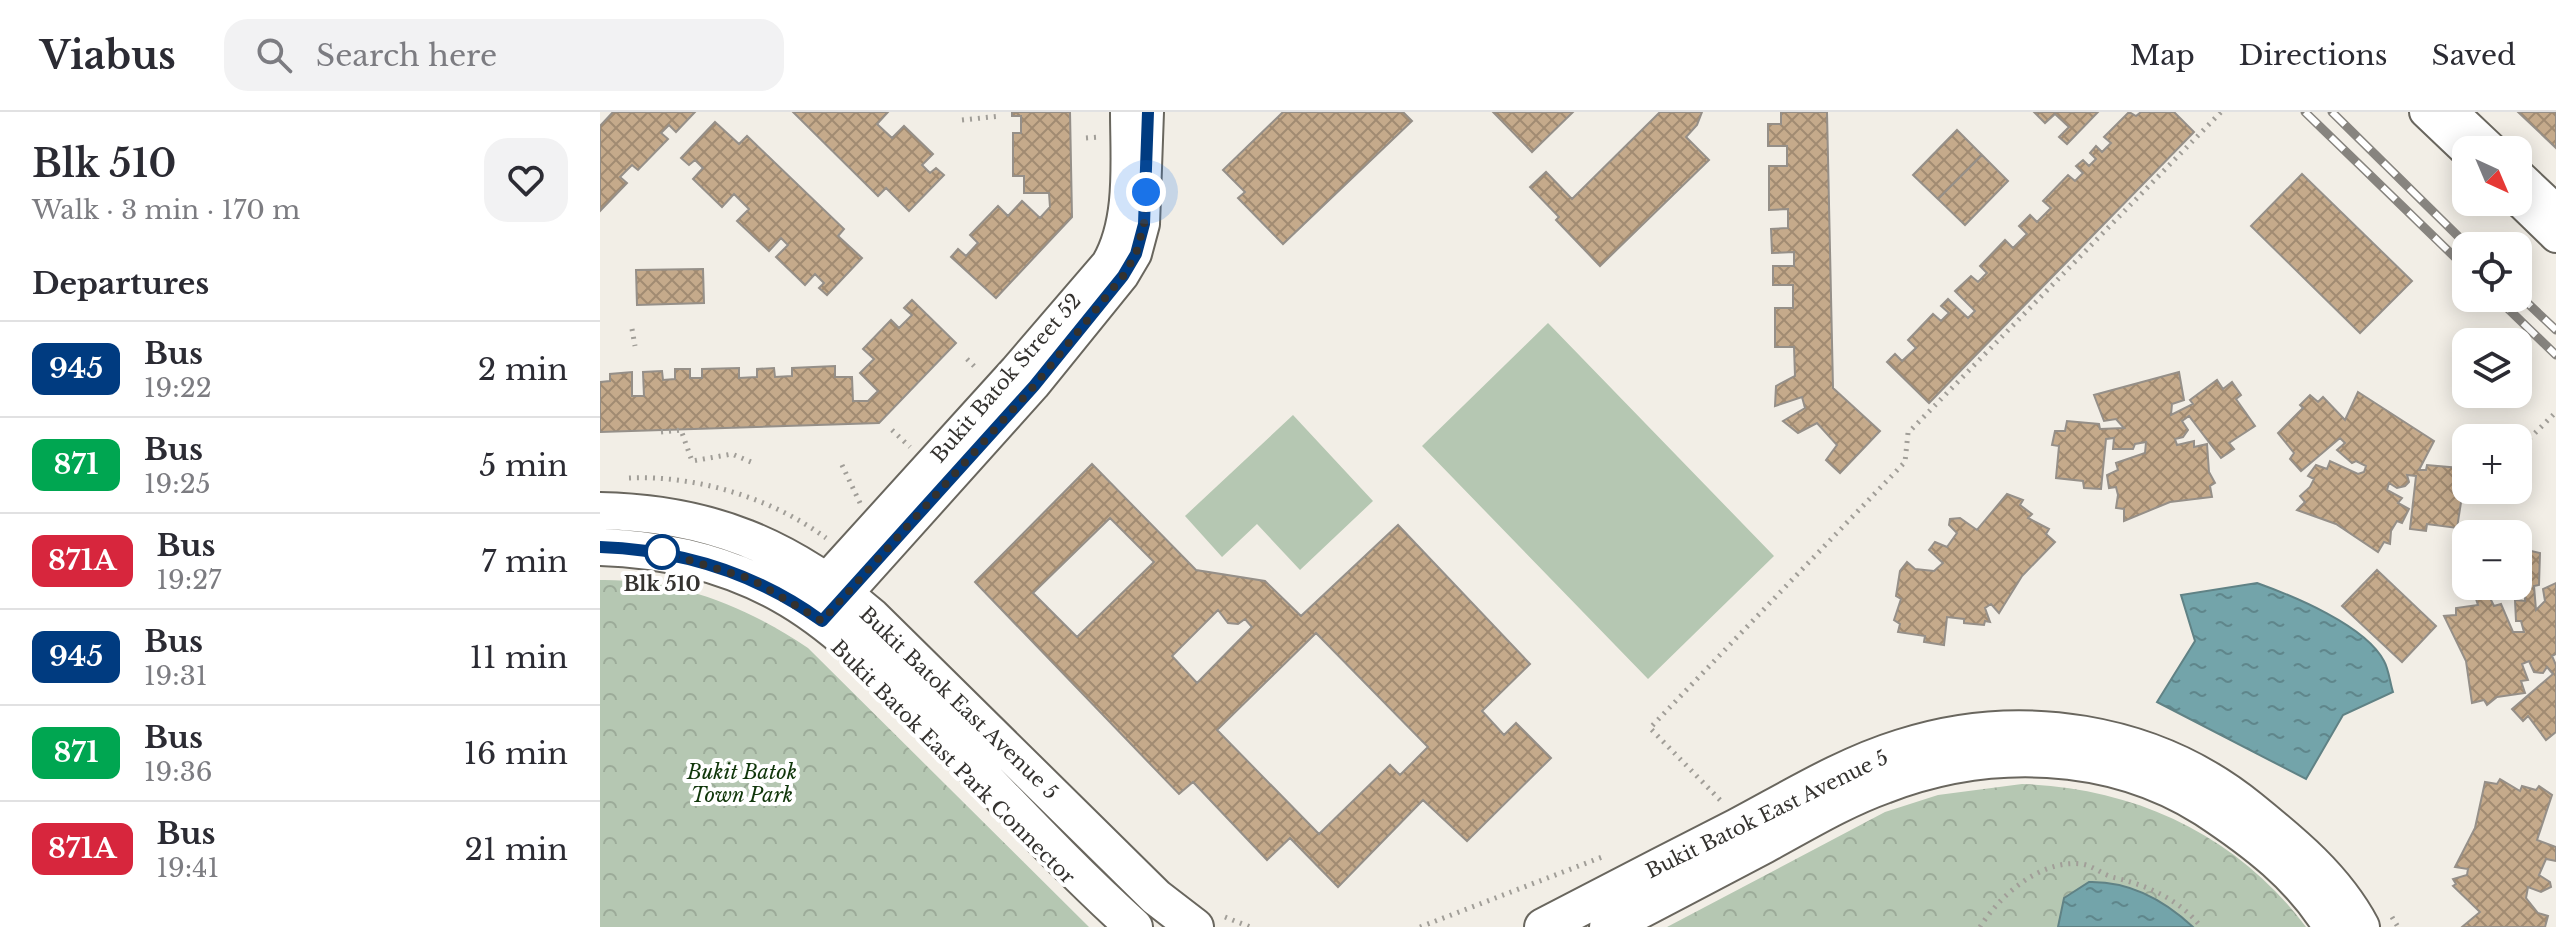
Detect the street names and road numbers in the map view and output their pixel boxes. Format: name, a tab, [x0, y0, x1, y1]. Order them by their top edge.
street label: Bukit Batok Street 52	[926, 289, 1086, 467]
street label: Bukit Batok East Avenue 5	[855, 602, 1063, 804]
street label: Bukit Batok East Park Connector	[826, 635, 1080, 889]
street label: Bukit Batok East Avenue 5	[1642, 745, 1892, 883]

